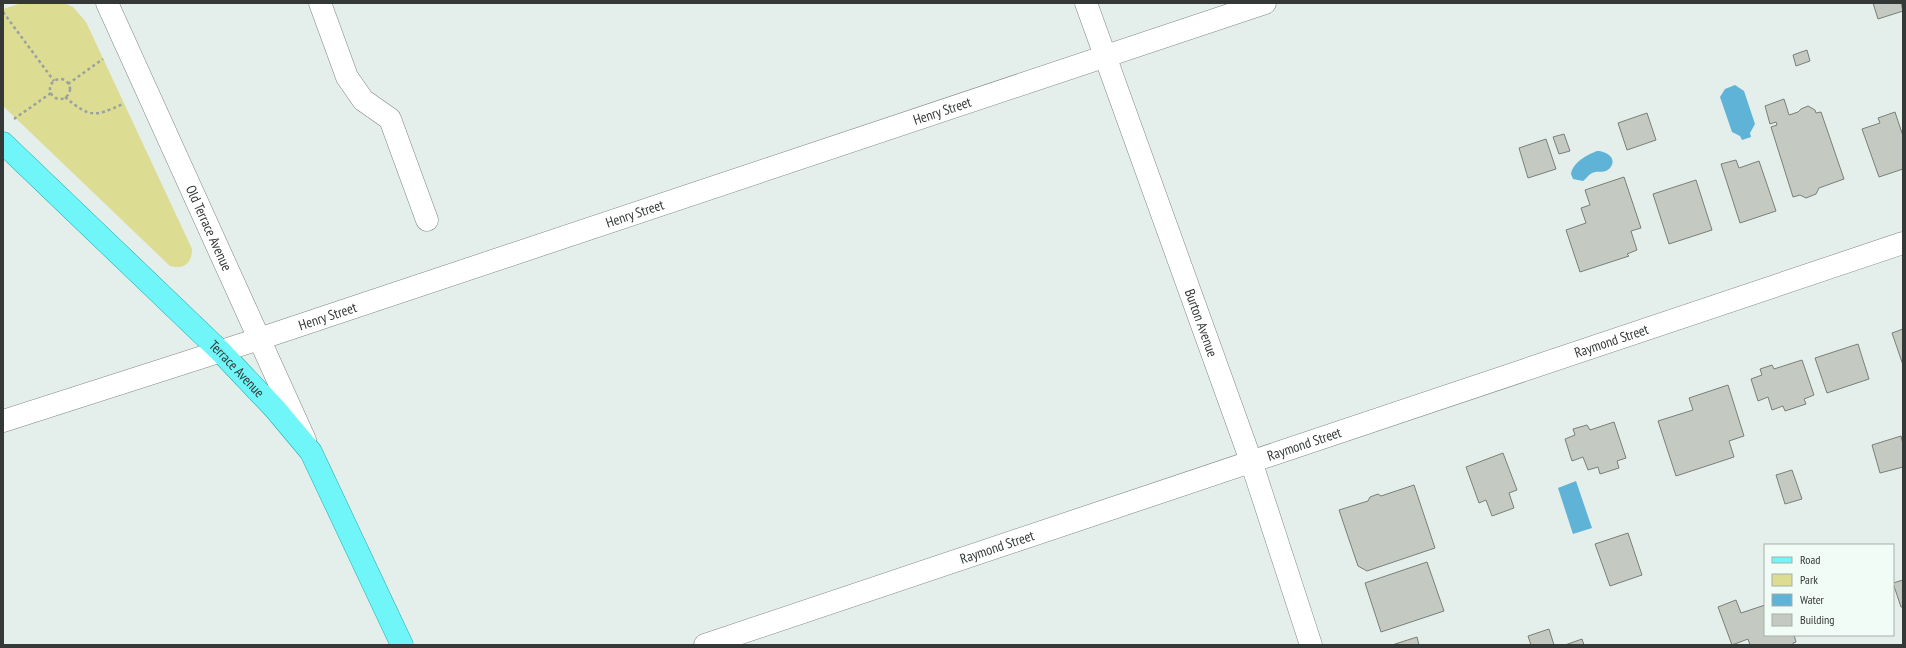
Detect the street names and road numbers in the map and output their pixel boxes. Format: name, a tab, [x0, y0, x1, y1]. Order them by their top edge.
street label: Henry Street	[911, 93, 974, 129]
street label: Old Terrace Avenue	[182, 182, 236, 274]
street label: Henry Street	[603, 195, 666, 232]
street label: Burton Avenue	[1181, 286, 1222, 359]
street label: Henry Street	[296, 298, 359, 334]
street label: Raymond Street	[1572, 320, 1651, 362]
street label: Terrace Avenue	[205, 336, 268, 401]
street label: Raymond Street	[1265, 423, 1344, 465]
street label: Raymond Street	[958, 526, 1037, 568]

